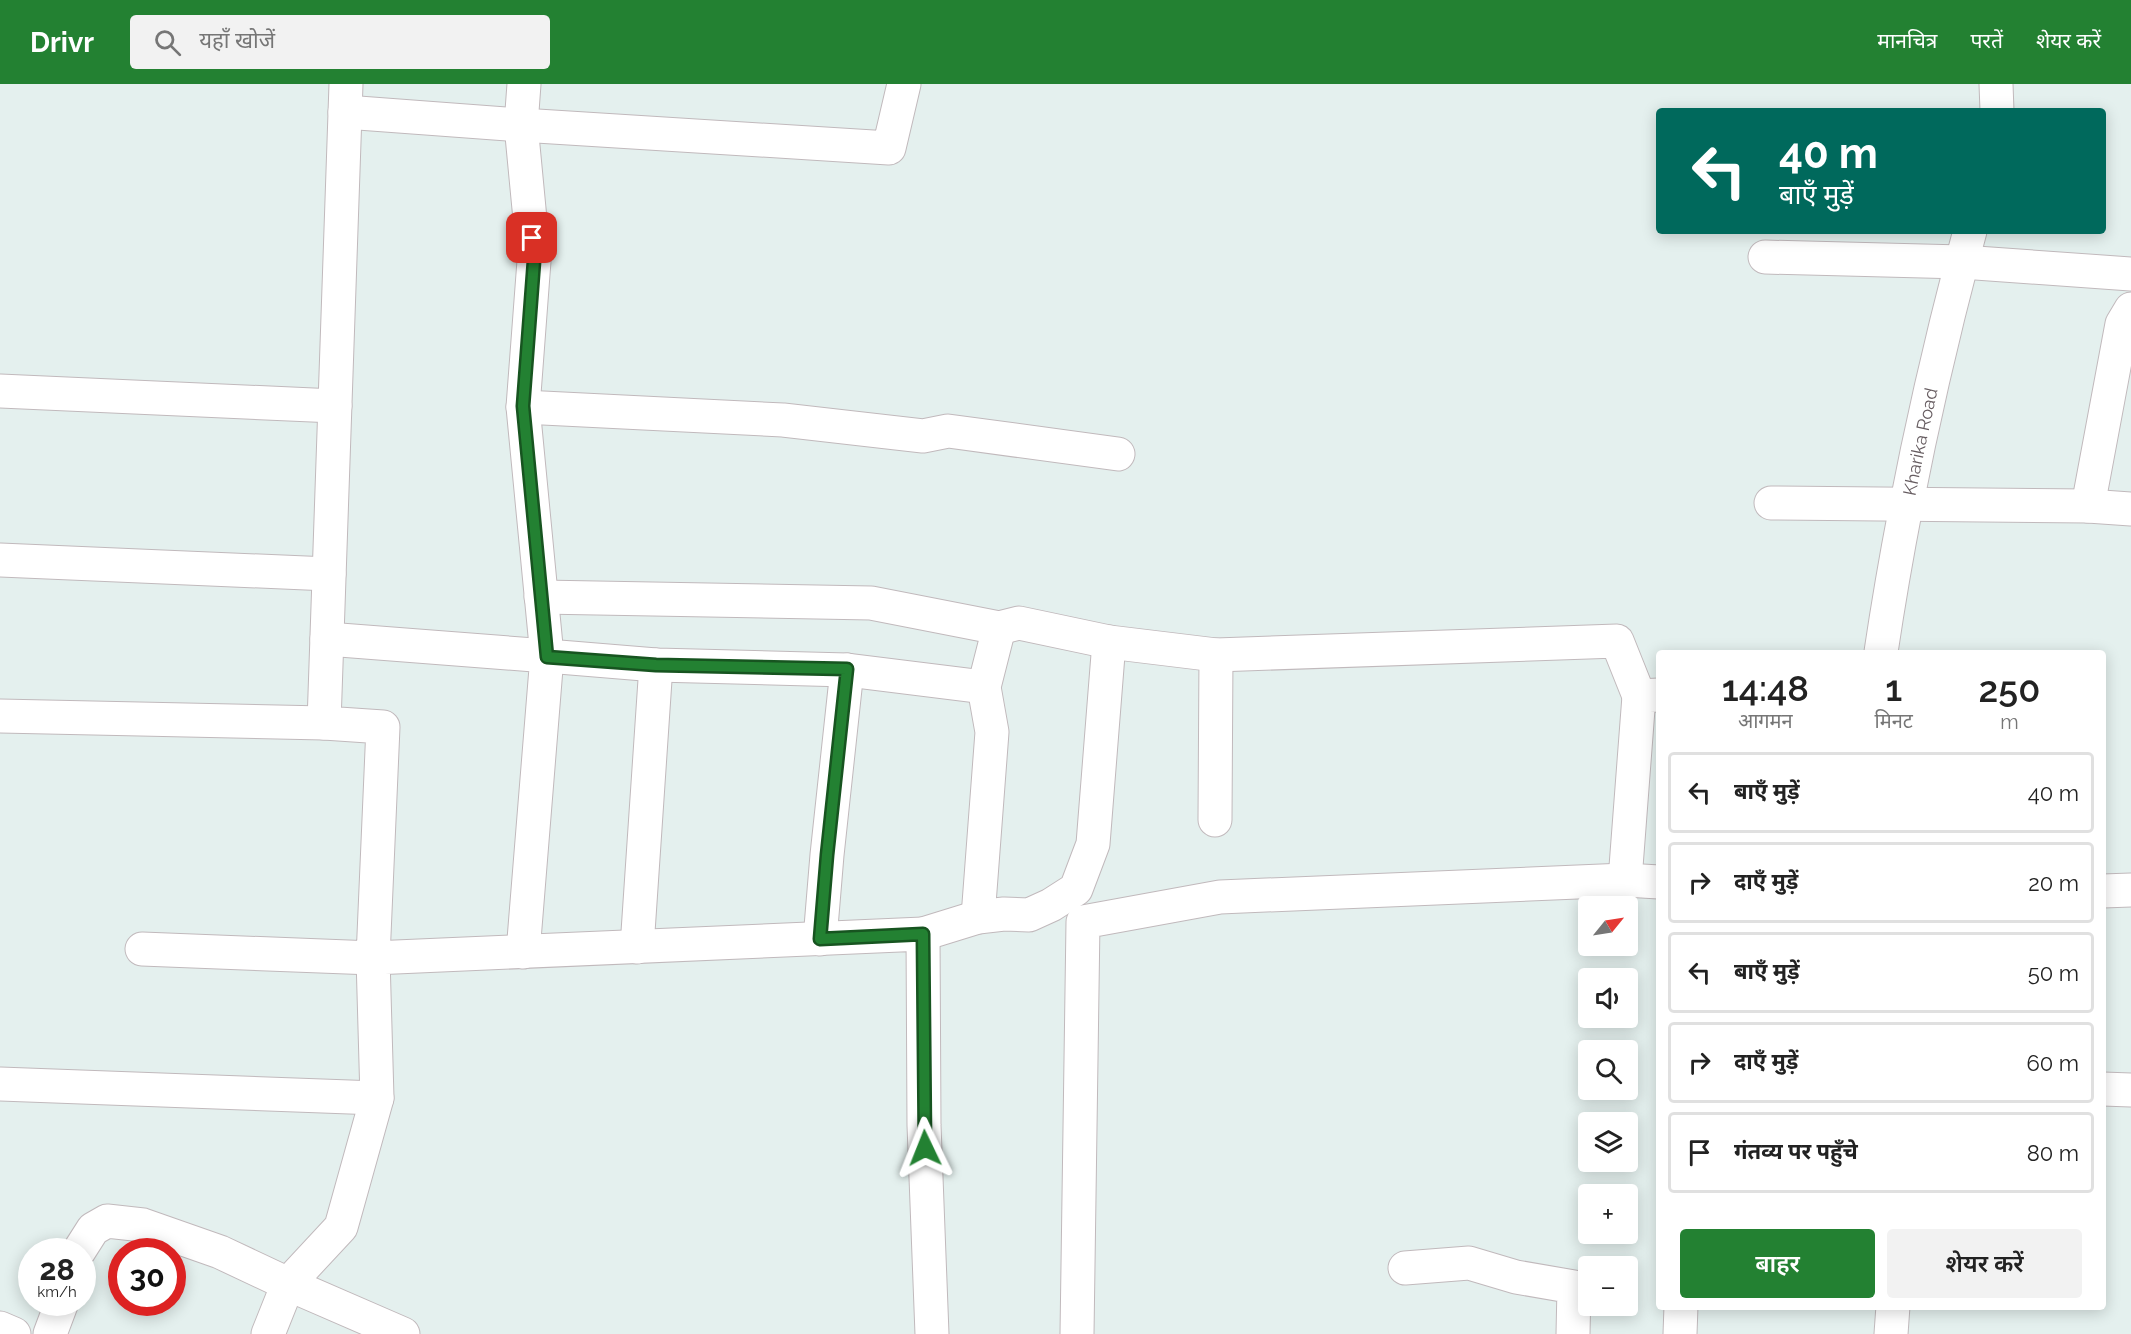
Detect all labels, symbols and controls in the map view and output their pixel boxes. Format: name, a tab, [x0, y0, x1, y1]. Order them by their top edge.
search box	[130, 15, 550, 69]
text: Drivr	[30, 26, 94, 59]
icon: search	[151, 26, 184, 59]
text: यहाँ खोजें	[199, 27, 275, 53]
text: मानचित्र	[1877, 28, 1937, 53]
text: परतें	[1970, 28, 2003, 53]
text: शेयर करें	[2036, 28, 2101, 53]
text: 40 m	[1779, 129, 1878, 178]
icon: left	[1680, 132, 1758, 210]
text: बाएँ मुड़ें	[1779, 179, 1854, 210]
pin	[506, 212, 557, 263]
icon: arrive	[515, 221, 548, 254]
street label: Kharika Road	[1898, 386, 1941, 497]
text: 14:48	[1722, 667, 1809, 709]
text: 1	[1885, 667, 1902, 709]
text: 250	[1979, 668, 2040, 710]
text: आगमन	[1738, 709, 1793, 733]
text: मिनट	[1875, 709, 1913, 733]
text: m	[2000, 710, 2019, 734]
icon: left	[1683, 776, 1716, 809]
text: बाएँ मुड़ें	[1734, 778, 1800, 804]
text: 40 m	[2028, 780, 2079, 806]
icon: right	[1683, 866, 1716, 899]
text: दाएँ मुड़ें	[1734, 868, 1798, 894]
text: 20 m	[2028, 870, 2079, 896]
north arrow	[1578, 896, 1638, 956]
map controls	[1578, 896, 1638, 1316]
icon: left	[1683, 956, 1716, 989]
text: बाएँ मुड़ें	[1734, 958, 1800, 984]
text: 50 m	[2028, 960, 2079, 986]
button: sound	[1578, 968, 1638, 1028]
button: search	[1578, 1040, 1638, 1100]
icon: right	[1683, 1046, 1716, 1079]
text: दाएँ मुड़ें	[1734, 1048, 1798, 1074]
text: 60 m	[2026, 1050, 2079, 1076]
button: layers	[1578, 1112, 1638, 1172]
position arrow	[893, 1116, 957, 1180]
icon: arrive	[1683, 1136, 1716, 1169]
text: गंतव्य पर पहुँचे	[1734, 1138, 1858, 1164]
text: 80 m	[2027, 1140, 2079, 1166]
button: +	[1578, 1184, 1638, 1244]
button: बाहर	[1680, 1229, 1875, 1298]
button: शेयर करें	[1887, 1229, 2082, 1298]
speed limit sign: 30	[108, 1238, 186, 1316]
text: 28	[39, 1252, 75, 1287]
button: −	[1578, 1256, 1638, 1316]
text: km/h	[37, 1283, 77, 1301]

